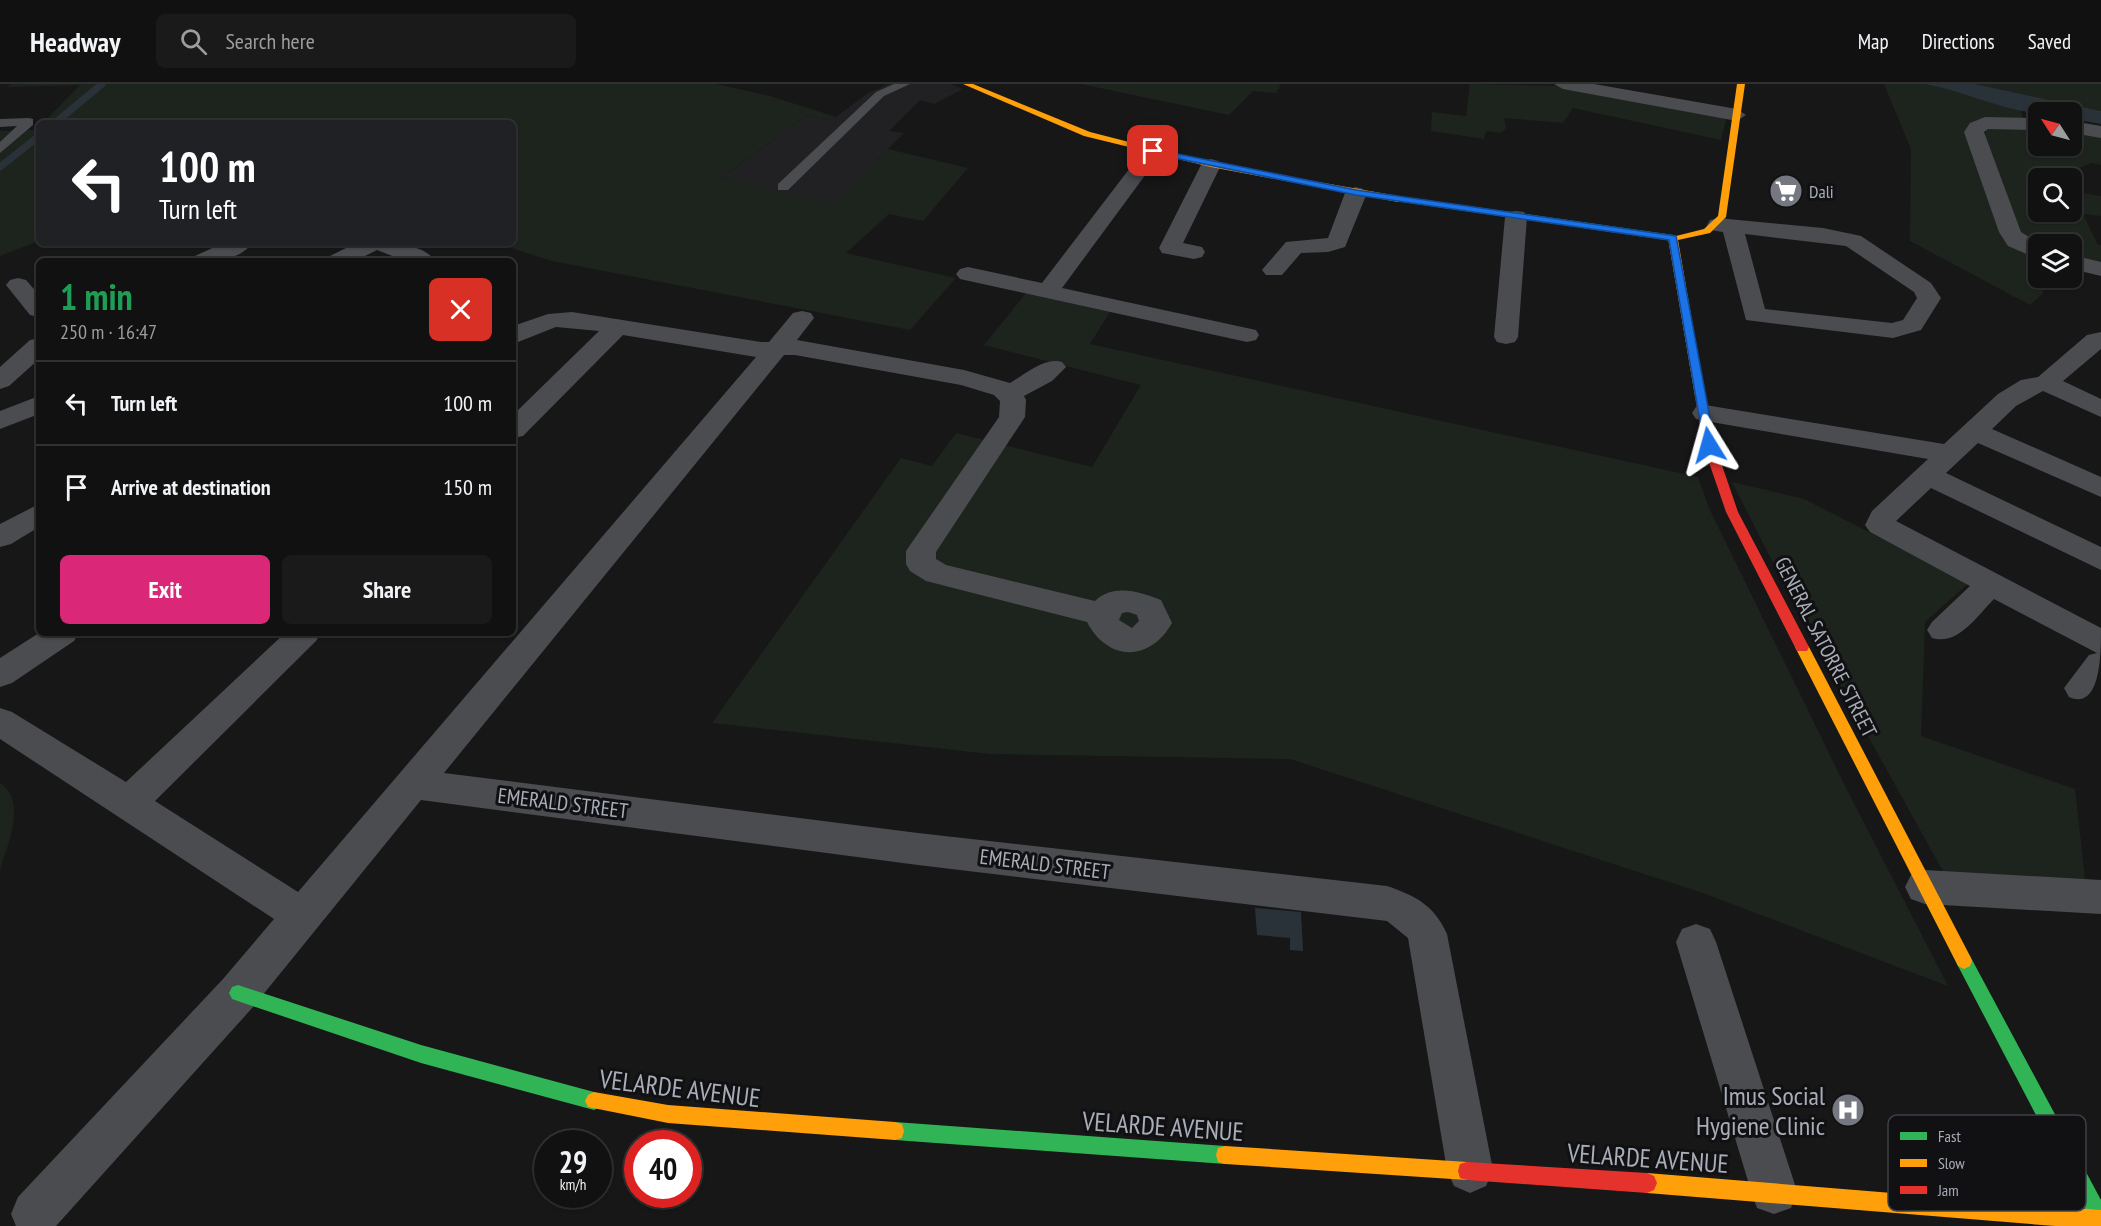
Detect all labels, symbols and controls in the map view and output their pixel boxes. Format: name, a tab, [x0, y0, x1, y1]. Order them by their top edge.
search box	[156, 14, 576, 68]
text: Headway	[30, 23, 120, 60]
icon: search	[177, 25, 210, 58]
text: Search here	[225, 27, 315, 55]
text: Map	[1858, 28, 1889, 55]
text: Directions	[1922, 28, 1995, 55]
text: Saved	[2028, 28, 2071, 55]
north arrow	[2028, 102, 2082, 156]
map controls	[2028, 102, 2082, 288]
pin	[1127, 125, 1178, 176]
icon: arrive	[1136, 134, 1169, 167]
text: 100 m	[159, 139, 256, 194]
icon: left	[60, 144, 138, 222]
button: search	[2028, 168, 2082, 222]
supermarket icon: Dali	[1768, 173, 1804, 209]
place label: Dali	[1809, 180, 1834, 203]
text: Turn left	[159, 192, 237, 226]
button: layers	[2028, 234, 2082, 288]
text: 1 min	[60, 273, 133, 320]
button: close	[429, 278, 492, 341]
text: 250 m · 16:47	[60, 319, 157, 345]
icon: left	[60, 387, 93, 420]
text: Turn left	[111, 389, 177, 417]
text: 100 m	[443, 389, 492, 417]
position arrow	[1677, 413, 1741, 477]
icon: arrive	[60, 471, 93, 504]
text: Arrive at destination	[111, 473, 271, 501]
text: 150 m	[443, 473, 492, 501]
street label: GENERAL SATORRE STREET	[1769, 552, 1883, 742]
button: Exit	[60, 555, 270, 624]
button: Share	[282, 555, 492, 624]
street label: EMERALD STREET	[496, 782, 630, 824]
street label: EMERALD STREET	[978, 843, 1112, 885]
street label: VELARDE AVENUE	[597, 1062, 762, 1114]
place label: Imus Social Hygiene Clinic	[1696, 1079, 1825, 1142]
hospital icon: Imus Social Hygiene Clinic	[1830, 1092, 1866, 1128]
street label: VELARDE AVENUE	[1080, 1104, 1245, 1148]
legend	[1888, 1115, 2086, 1211]
text: Fast	[1938, 1126, 1961, 1146]
speed limit sign: 40	[624, 1130, 702, 1208]
street label: VELARDE AVENUE	[1565, 1136, 1730, 1180]
text: 29	[559, 1142, 587, 1181]
text: Slow	[1938, 1153, 1965, 1173]
text: km/h	[560, 1175, 586, 1194]
text: Jam	[1937, 1180, 1959, 1200]

